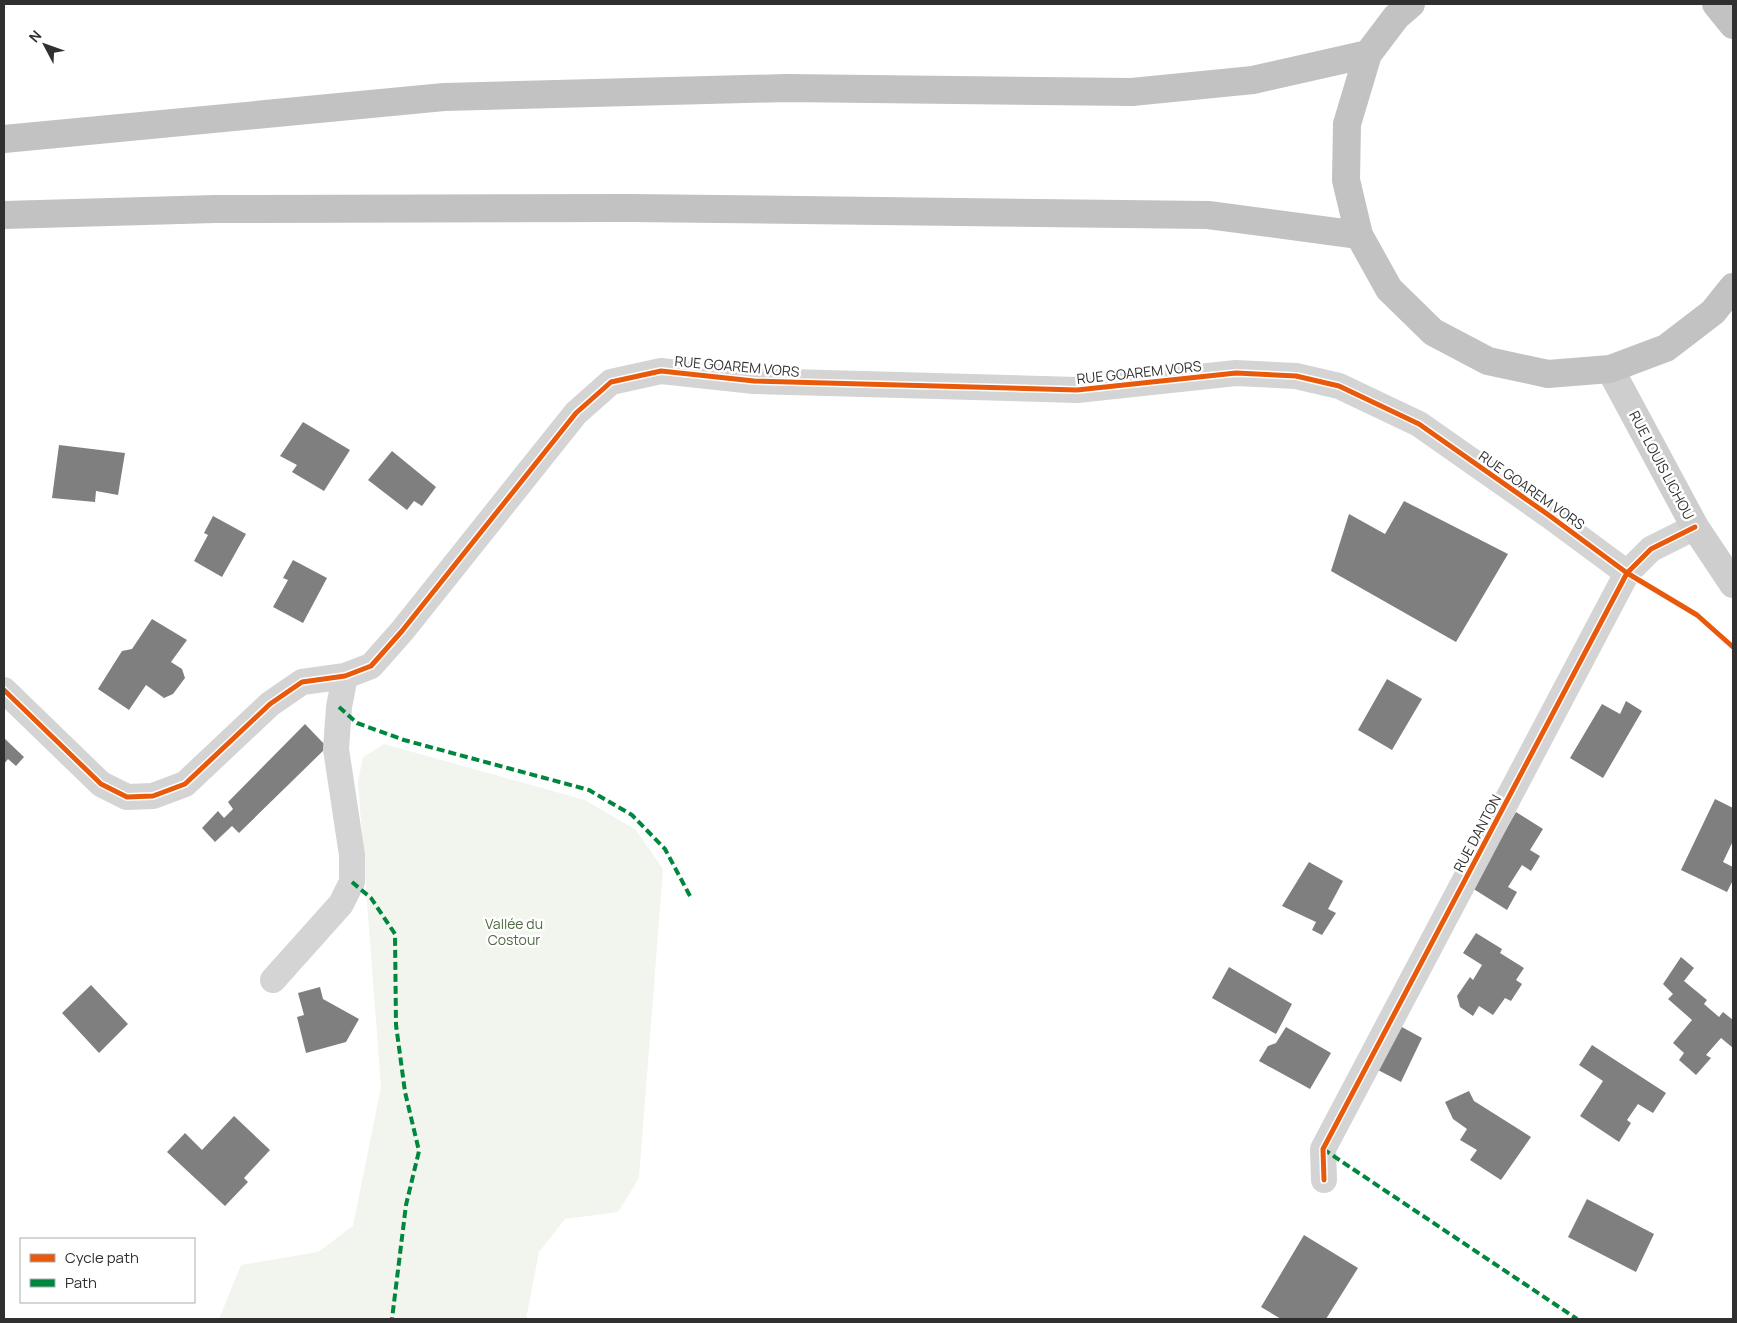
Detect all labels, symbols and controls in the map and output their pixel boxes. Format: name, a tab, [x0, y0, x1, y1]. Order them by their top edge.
north arrow	[20, 20, 70, 70]
text: N	[24, 26, 45, 46]
street label: RUE GOAREM VORS	[674, 351, 801, 381]
street label: RUE GOAREM VORS	[1076, 356, 1203, 388]
street label: RUE LOUIS LICHOU	[1625, 407, 1699, 523]
street label: RUE GOAREM VORS	[1475, 446, 1589, 534]
street label: RUE DANTON	[1449, 791, 1505, 875]
park label: Vallée du Costour	[485, 914, 543, 949]
legend	[20, 1238, 195, 1303]
text: Cycle path	[65, 1247, 139, 1268]
text: Path	[65, 1272, 97, 1293]

